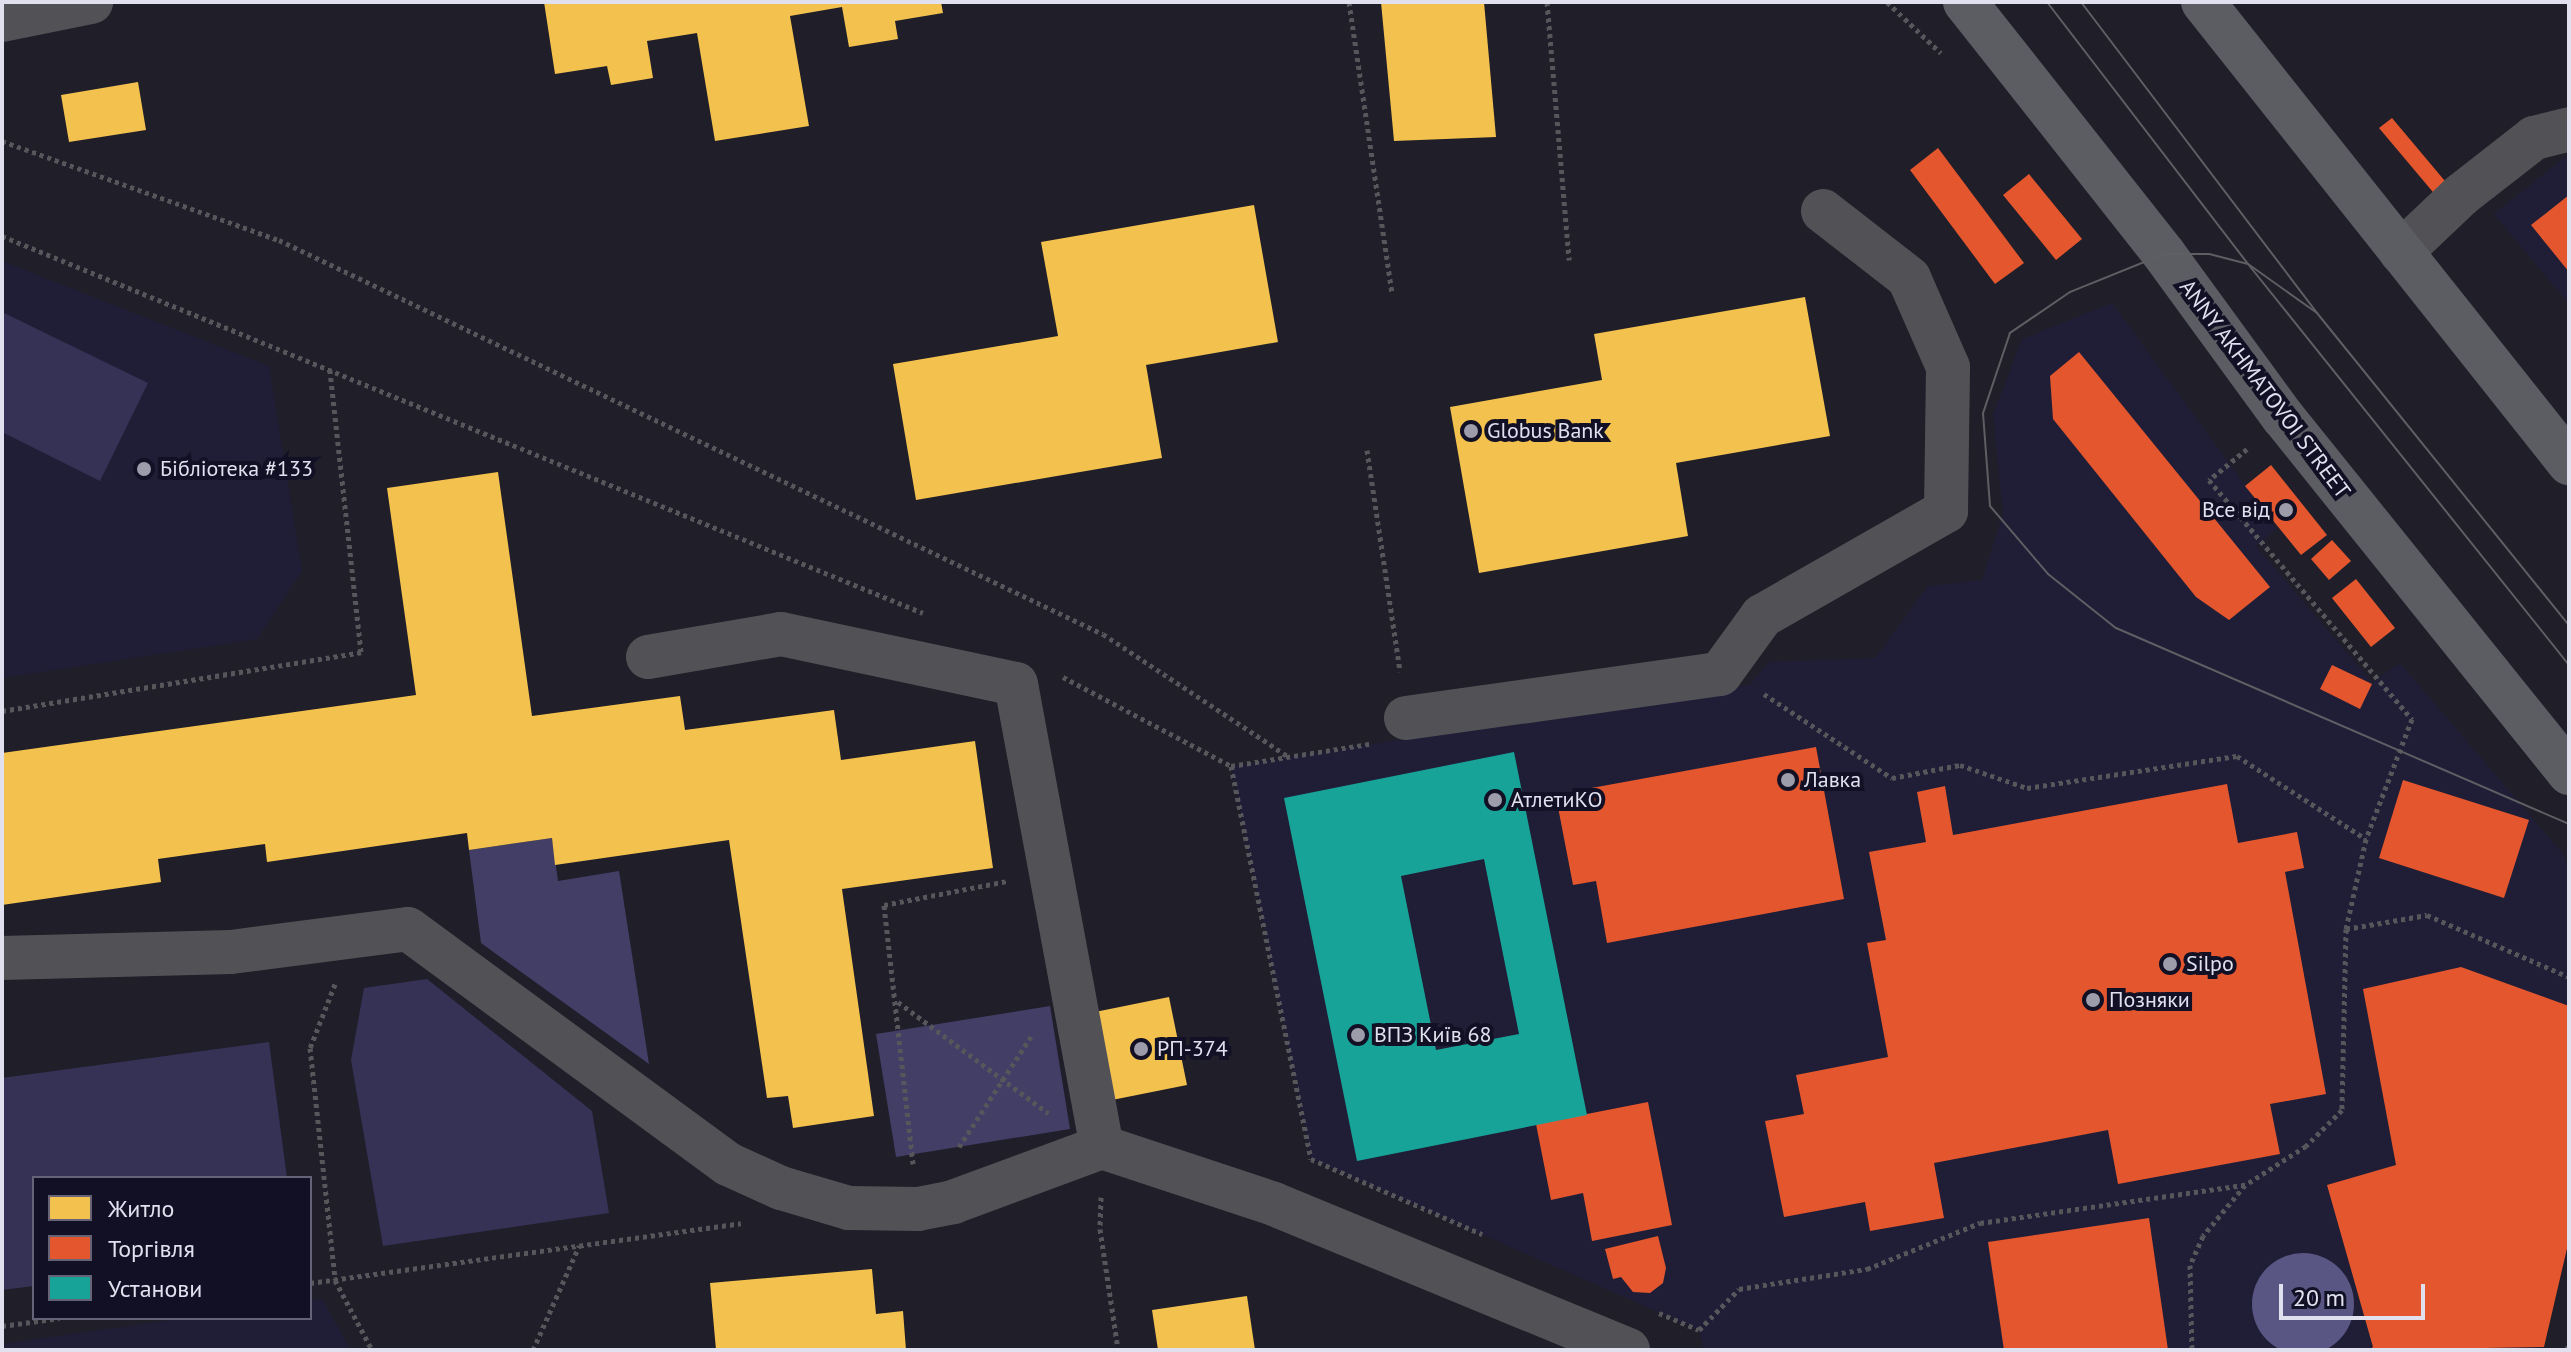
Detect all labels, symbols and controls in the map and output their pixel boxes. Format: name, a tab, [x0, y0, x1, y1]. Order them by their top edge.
street label: ANNY AKHMATOVOI STREET	[2174, 274, 2356, 504]
place label: Globus Bank	[1487, 418, 1604, 444]
marker: Globus Bank	[1462, 422, 1480, 440]
place label: Бібліотека #133	[160, 456, 313, 482]
marker: Бібліотека #133	[135, 460, 153, 478]
place label: Все від	[2202, 497, 2270, 523]
marker: Все від	[2277, 501, 2295, 519]
place label: Лавка	[1804, 767, 1861, 793]
marker: Лавка	[1779, 771, 1797, 789]
place label: АтлетиКО	[1511, 787, 1603, 813]
marker: АтлетиКО	[1486, 791, 1504, 809]
place label: Silpo	[2186, 951, 2234, 977]
marker: Silpo	[2161, 955, 2179, 973]
place label: Позняки	[2109, 987, 2190, 1013]
marker: Позняки	[2084, 991, 2102, 1009]
place label: ВПЗ Київ 68	[1374, 1022, 1492, 1048]
marker: ВПЗ Київ 68	[1349, 1026, 1367, 1044]
place label: РП-374	[1157, 1036, 1228, 1062]
marker: РП-374	[1132, 1040, 1150, 1058]
legend	[32, 1176, 312, 1320]
text: Житло	[108, 1193, 174, 1224]
text: Торгівля	[108, 1233, 195, 1264]
scale bar	[2283, 1268, 2429, 1318]
text: Установи	[108, 1273, 202, 1304]
text: 20 m	[2293, 1282, 2345, 1313]

